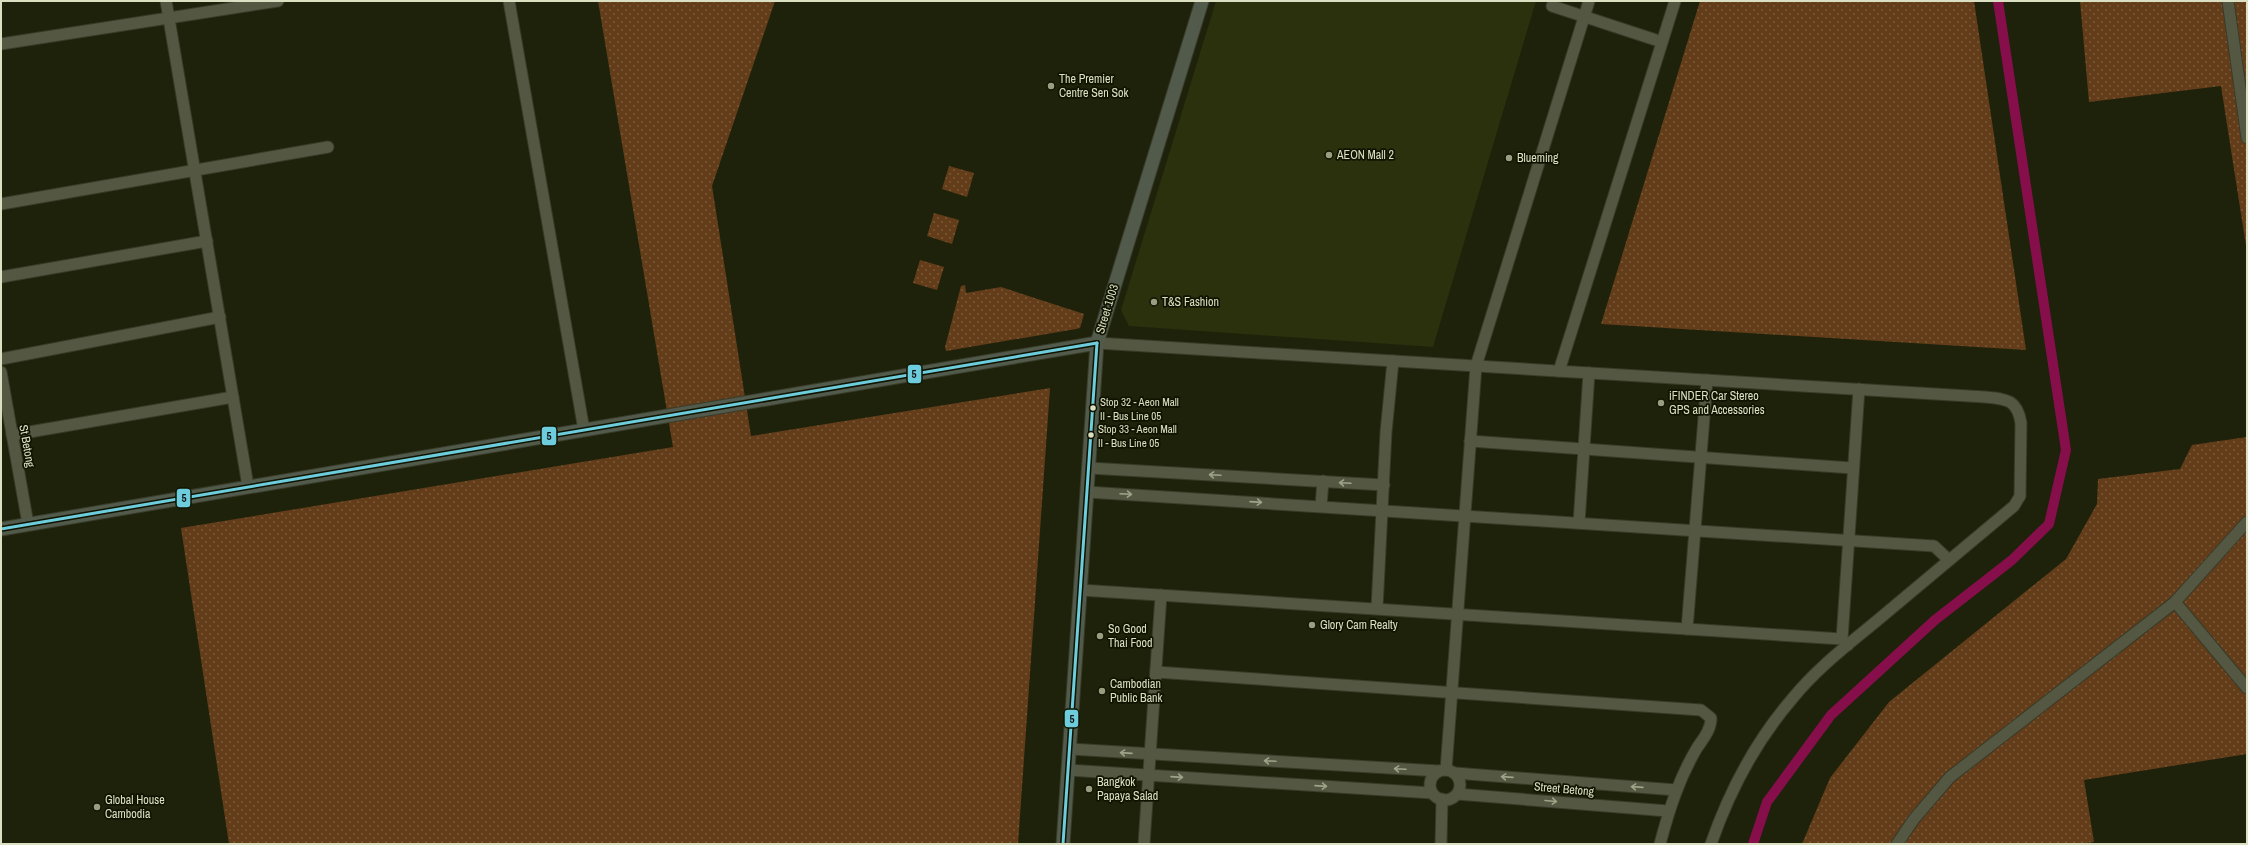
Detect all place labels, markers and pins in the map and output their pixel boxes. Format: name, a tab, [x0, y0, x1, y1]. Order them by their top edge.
place label: The Premier Centre Sen Sok	[1059, 71, 1129, 101]
marker: The Premier Centre Sen Sok	[1046, 81, 1056, 91]
place label: AEON Mall 2	[1336, 147, 1394, 163]
marker: AEON Mall 2	[1324, 150, 1334, 160]
place label: Blueming	[1517, 150, 1559, 166]
marker: Blueming	[1504, 153, 1514, 163]
place label: T&S Fashion	[1162, 294, 1219, 310]
marker: T&S Fashion	[1149, 297, 1159, 307]
place label: iFINDER Car Stereo GPS and Accessories	[1669, 388, 1765, 418]
place label: Stop 32 - Aeon Mall II - Bus Line 05	[1100, 395, 1179, 423]
marker: iFINDER Car Stereo GPS and Accessories	[1656, 398, 1666, 408]
marker: Stop 32 - Aeon Mall II - Bus Line 05	[1088, 403, 1098, 413]
place label: Stop 33 - Aeon Mall II - Bus Line 05	[1098, 422, 1177, 450]
marker: Stop 33 - Aeon Mall II - Bus Line 05	[1086, 430, 1096, 440]
place label: Glory Cam Realty	[1320, 617, 1398, 633]
marker: Glory Cam Realty	[1307, 620, 1317, 630]
place label: So Good Thai Food	[1108, 621, 1152, 651]
marker: So Good Thai Food	[1095, 631, 1105, 641]
place label: Cambodian Public Bank	[1110, 676, 1163, 706]
marker: Cambodian Public Bank	[1097, 686, 1107, 696]
place label: Bangkok Papaya Salad	[1097, 774, 1158, 804]
marker: Bangkok Papaya Salad	[1084, 784, 1094, 794]
place label: Global House Cambodia	[105, 792, 165, 822]
marker: Global House Cambodia	[92, 802, 102, 812]

